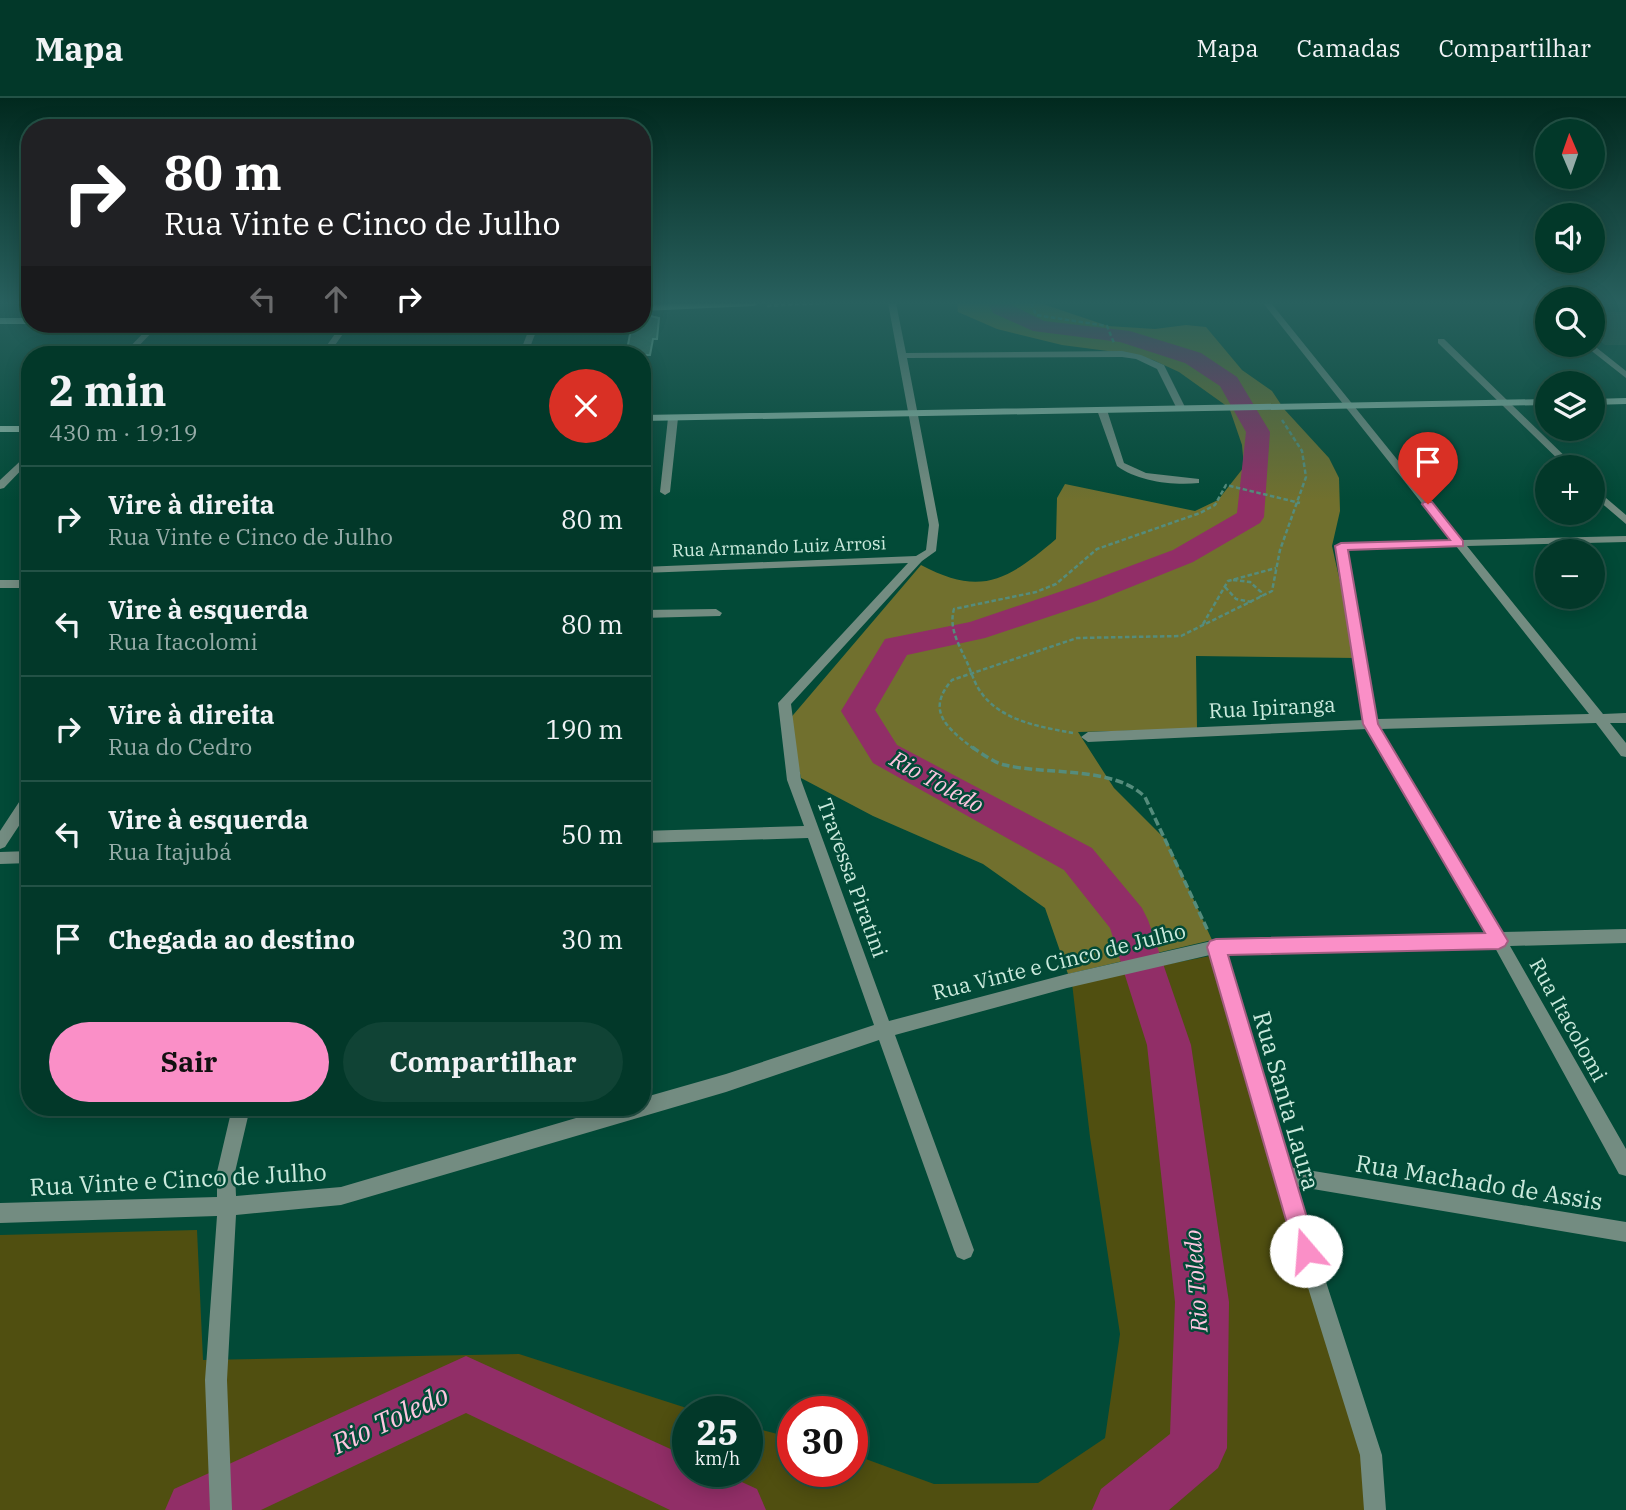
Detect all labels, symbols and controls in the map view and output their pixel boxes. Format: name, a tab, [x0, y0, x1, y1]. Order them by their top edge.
text: Mapa	[35, 27, 123, 70]
text: Mapa	[1196, 32, 1259, 64]
text: Camadas	[1297, 32, 1400, 64]
text: Compartilhar	[1438, 32, 1591, 64]
north arrow	[1535, 119, 1605, 189]
map controls	[1535, 119, 1605, 609]
text: 80 m	[164, 140, 282, 203]
icon: right	[49, 147, 140, 238]
text: Rua Vinte e Cinco de Julho	[164, 202, 561, 244]
button: sound	[1535, 203, 1605, 273]
icon: left	[244, 280, 282, 318]
icon: ahead	[317, 280, 355, 318]
icon: right	[390, 280, 428, 318]
button: search	[1535, 287, 1605, 357]
text: 2 min	[49, 363, 167, 418]
button: close	[549, 369, 623, 443]
button: layers	[1535, 371, 1605, 441]
text: 430 m · 19:19	[49, 417, 198, 447]
pin	[1398, 432, 1458, 504]
icon: arrive	[1409, 443, 1447, 481]
button: +	[1535, 455, 1605, 525]
text: Vire à direita	[108, 487, 275, 521]
icon: right	[49, 500, 87, 538]
text: 80 m	[561, 502, 623, 536]
text: Rua Vinte e Cinco de Julho	[108, 521, 393, 551]
street label: Rua Armando Luiz Arrosi	[671, 531, 887, 562]
button: −	[1535, 539, 1605, 609]
text: Vire à esquerda	[108, 592, 309, 626]
icon: left	[49, 605, 87, 643]
text: 80 m	[561, 607, 623, 641]
text: Rua Itacolomi	[108, 626, 258, 656]
street label: Rua Ipiranga	[1208, 690, 1336, 724]
text: Vire à direita	[108, 697, 275, 731]
icon: right	[49, 710, 87, 748]
text: 190 m	[545, 712, 623, 746]
text: Rua do Cedro	[108, 731, 252, 761]
water label: Rio Toledo	[884, 743, 990, 819]
street label: Travessa Piratini	[811, 794, 895, 961]
text: Vire à esquerda	[108, 802, 309, 836]
icon: left	[49, 815, 87, 853]
text: 50 m	[561, 817, 623, 851]
text: Rua Itajubá	[108, 836, 232, 866]
street label: Rua Vinte e Cinco de Julho	[929, 916, 1188, 1006]
icon: arrive	[49, 920, 87, 958]
text: Chegada ao destino	[108, 922, 355, 956]
text: 30 m	[561, 922, 623, 956]
street label: Rua Itacolomi	[1523, 953, 1614, 1086]
street label: Rua Santa Laura	[1246, 1007, 1328, 1194]
button: Sair	[49, 1022, 329, 1102]
button: Compartilhar	[343, 1022, 623, 1102]
street label: Rua Machado de Assis	[1353, 1147, 1605, 1217]
street label: Rua Vinte e Cinco de Julho	[29, 1155, 327, 1203]
position arrow	[1269, 1214, 1343, 1288]
water label: Rio Toledo	[1176, 1229, 1214, 1334]
water label: Rio Toledo	[324, 1375, 454, 1462]
speed limit sign: 30	[777, 1396, 868, 1487]
text: 25	[696, 1409, 739, 1455]
text: km/h	[695, 1447, 740, 1470]

